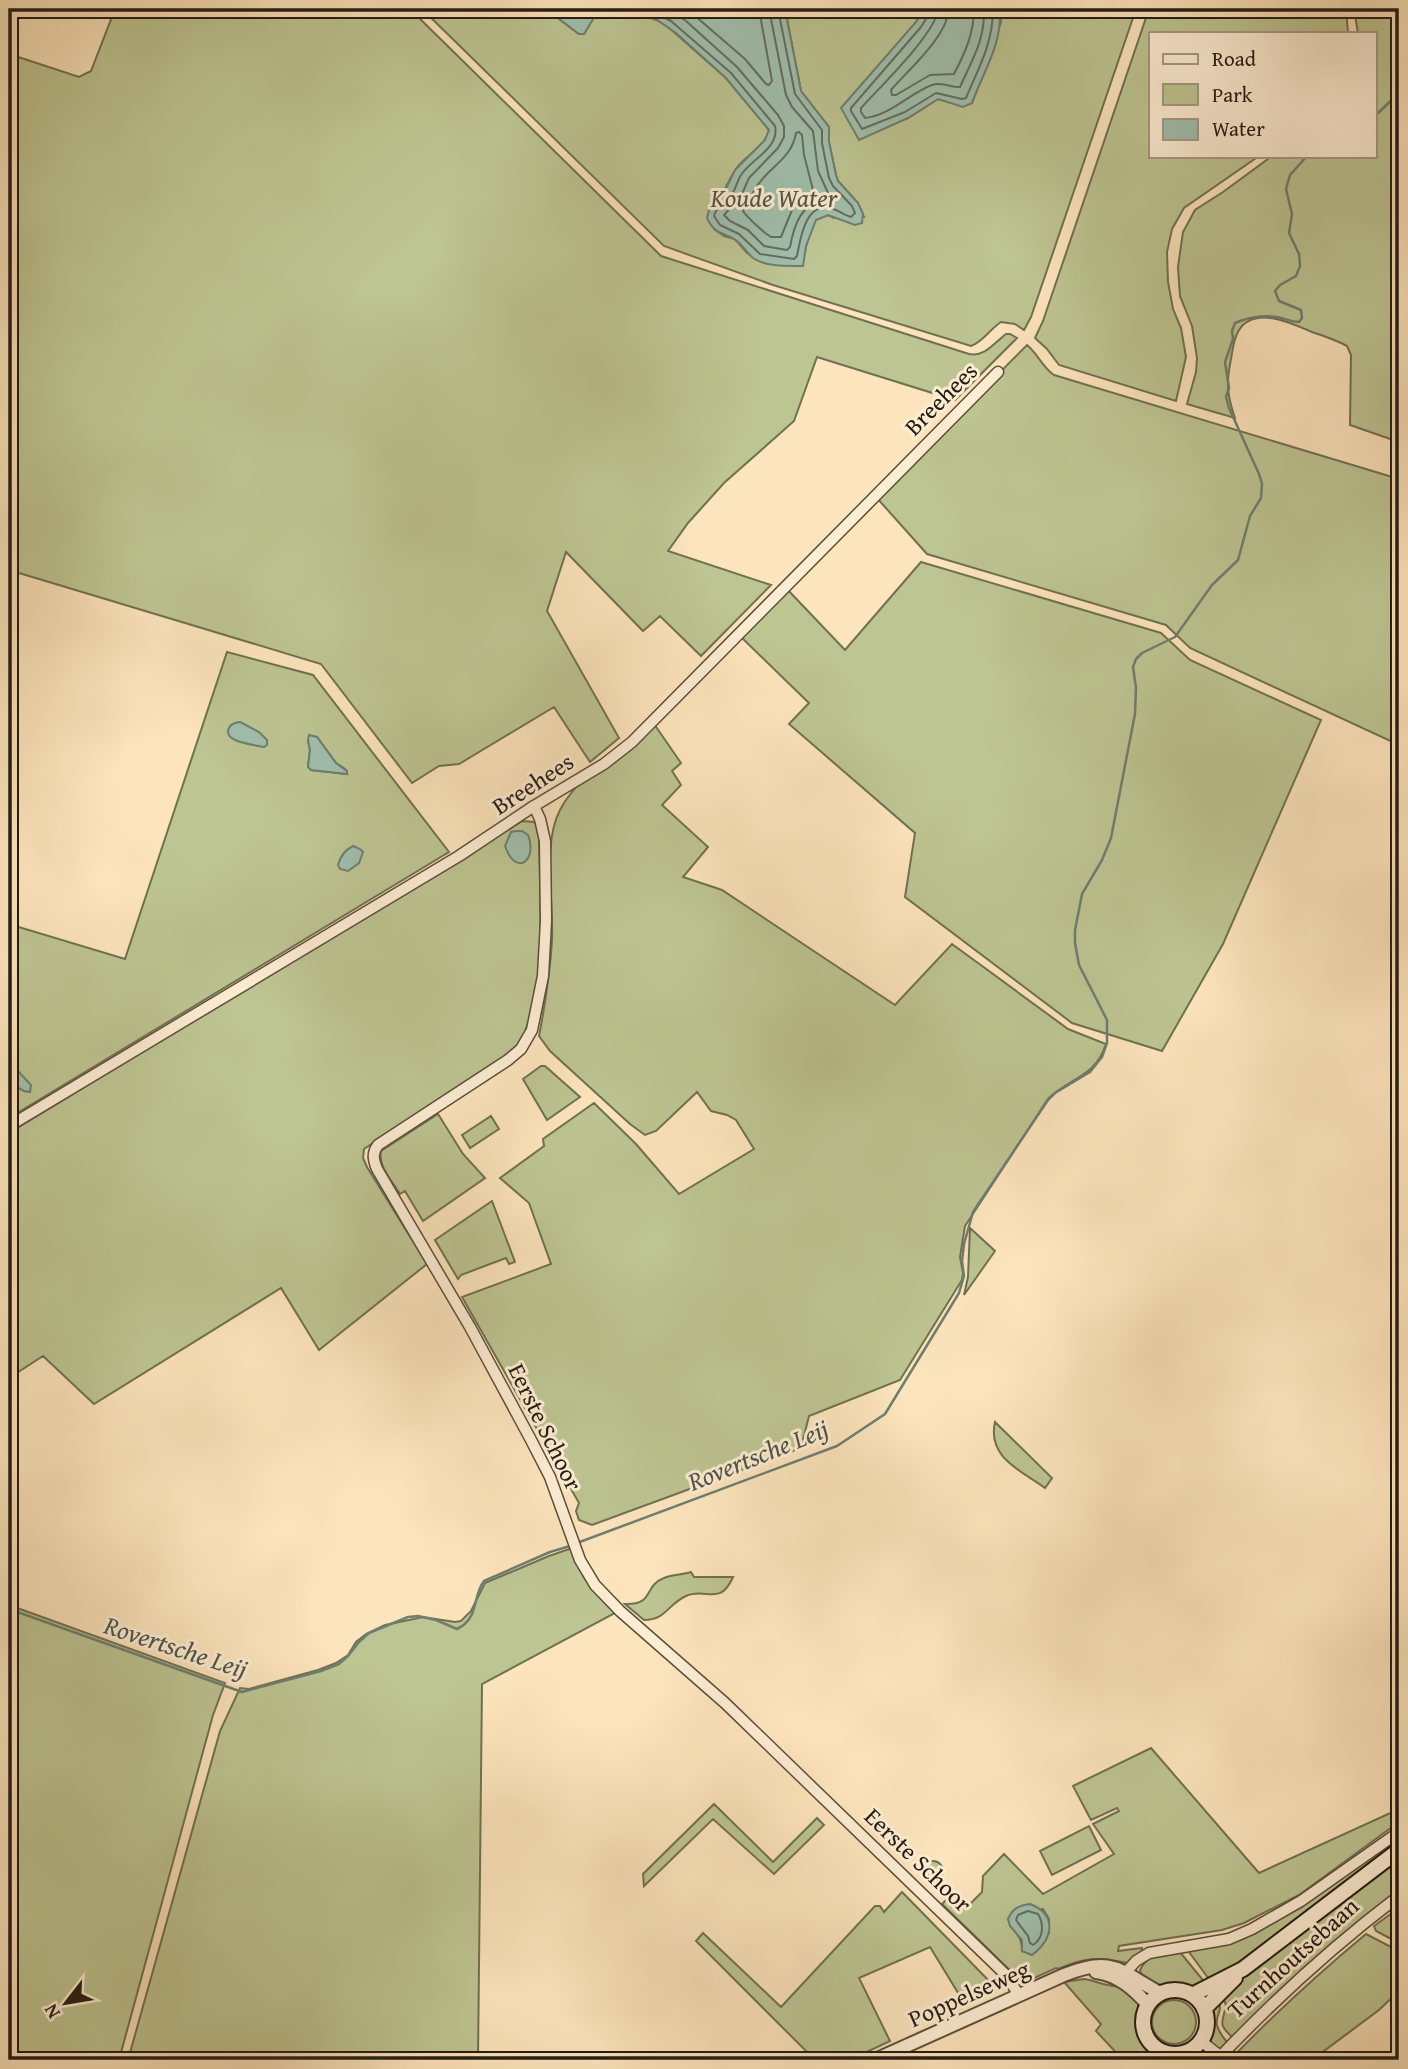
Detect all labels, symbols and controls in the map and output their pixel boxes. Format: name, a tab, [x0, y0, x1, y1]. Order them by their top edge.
legend	[1149, 32, 1376, 158]
text: Road	[1212, 43, 1257, 74]
text: Park	[1212, 79, 1253, 110]
text: Water	[1212, 113, 1265, 144]
water label: Koude Water	[710, 178, 839, 217]
street label: Breehees	[896, 354, 985, 443]
street label: Breehees	[485, 744, 580, 823]
street label: Eerste Schoor	[500, 1357, 591, 1496]
water label: Rovertsche Leij	[681, 1408, 834, 1501]
water label: Rovertsche Leij	[98, 1605, 253, 1688]
street label: Eerste Schoor	[857, 1799, 980, 1920]
street label: Turnhoutsebaan	[1219, 1889, 1367, 2026]
street label: Poppelseweg	[902, 1951, 1035, 2036]
north arrow	[32, 1968, 102, 2038]
text: N	[36, 1999, 67, 2024]

